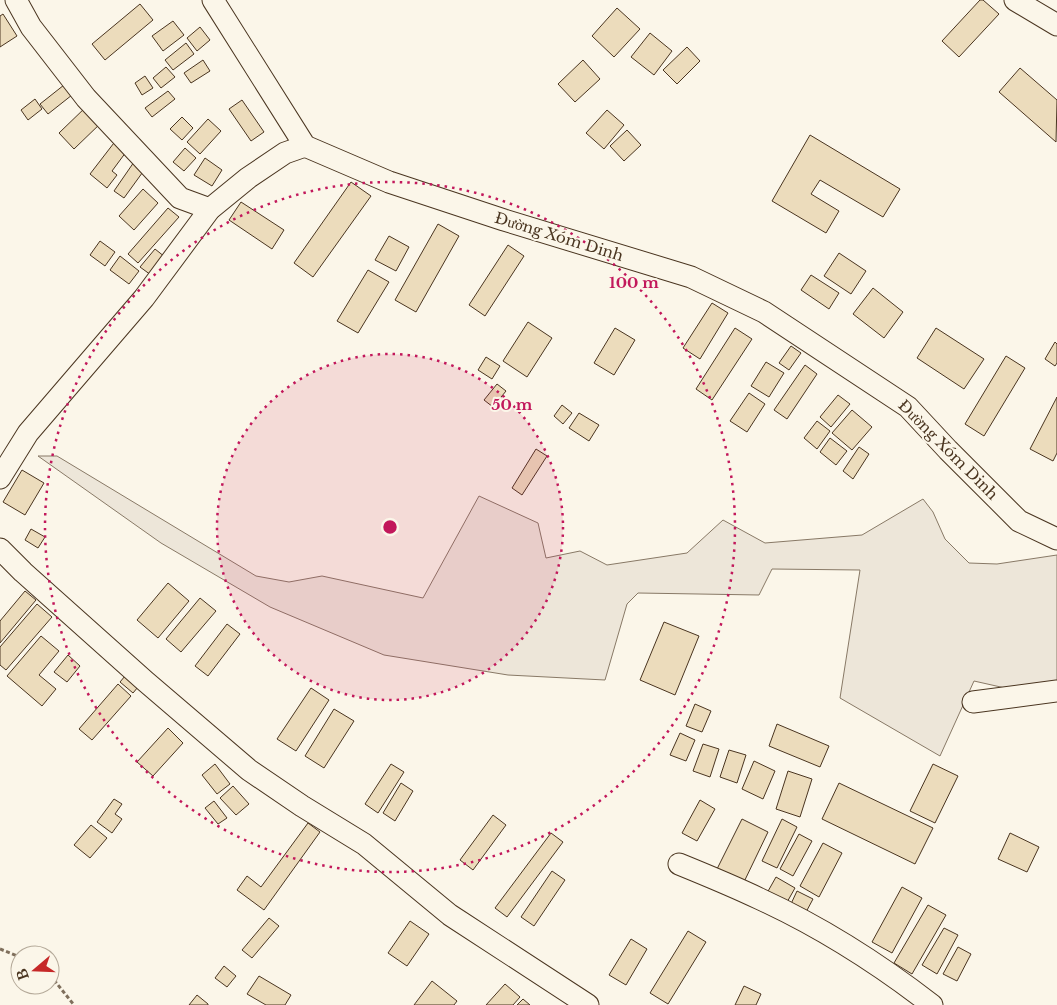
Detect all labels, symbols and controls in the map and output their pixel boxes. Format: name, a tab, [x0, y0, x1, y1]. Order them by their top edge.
street label: Đường Xóm Dinh	[493, 208, 626, 265]
text: 100 m	[609, 273, 659, 292]
text: 50 m	[492, 395, 533, 414]
street label: Đường Xóm Dinh	[894, 396, 1002, 504]
centre of rings	[381, 518, 399, 536]
north arrow	[10, 945, 60, 995]
text: B	[12, 966, 33, 982]

